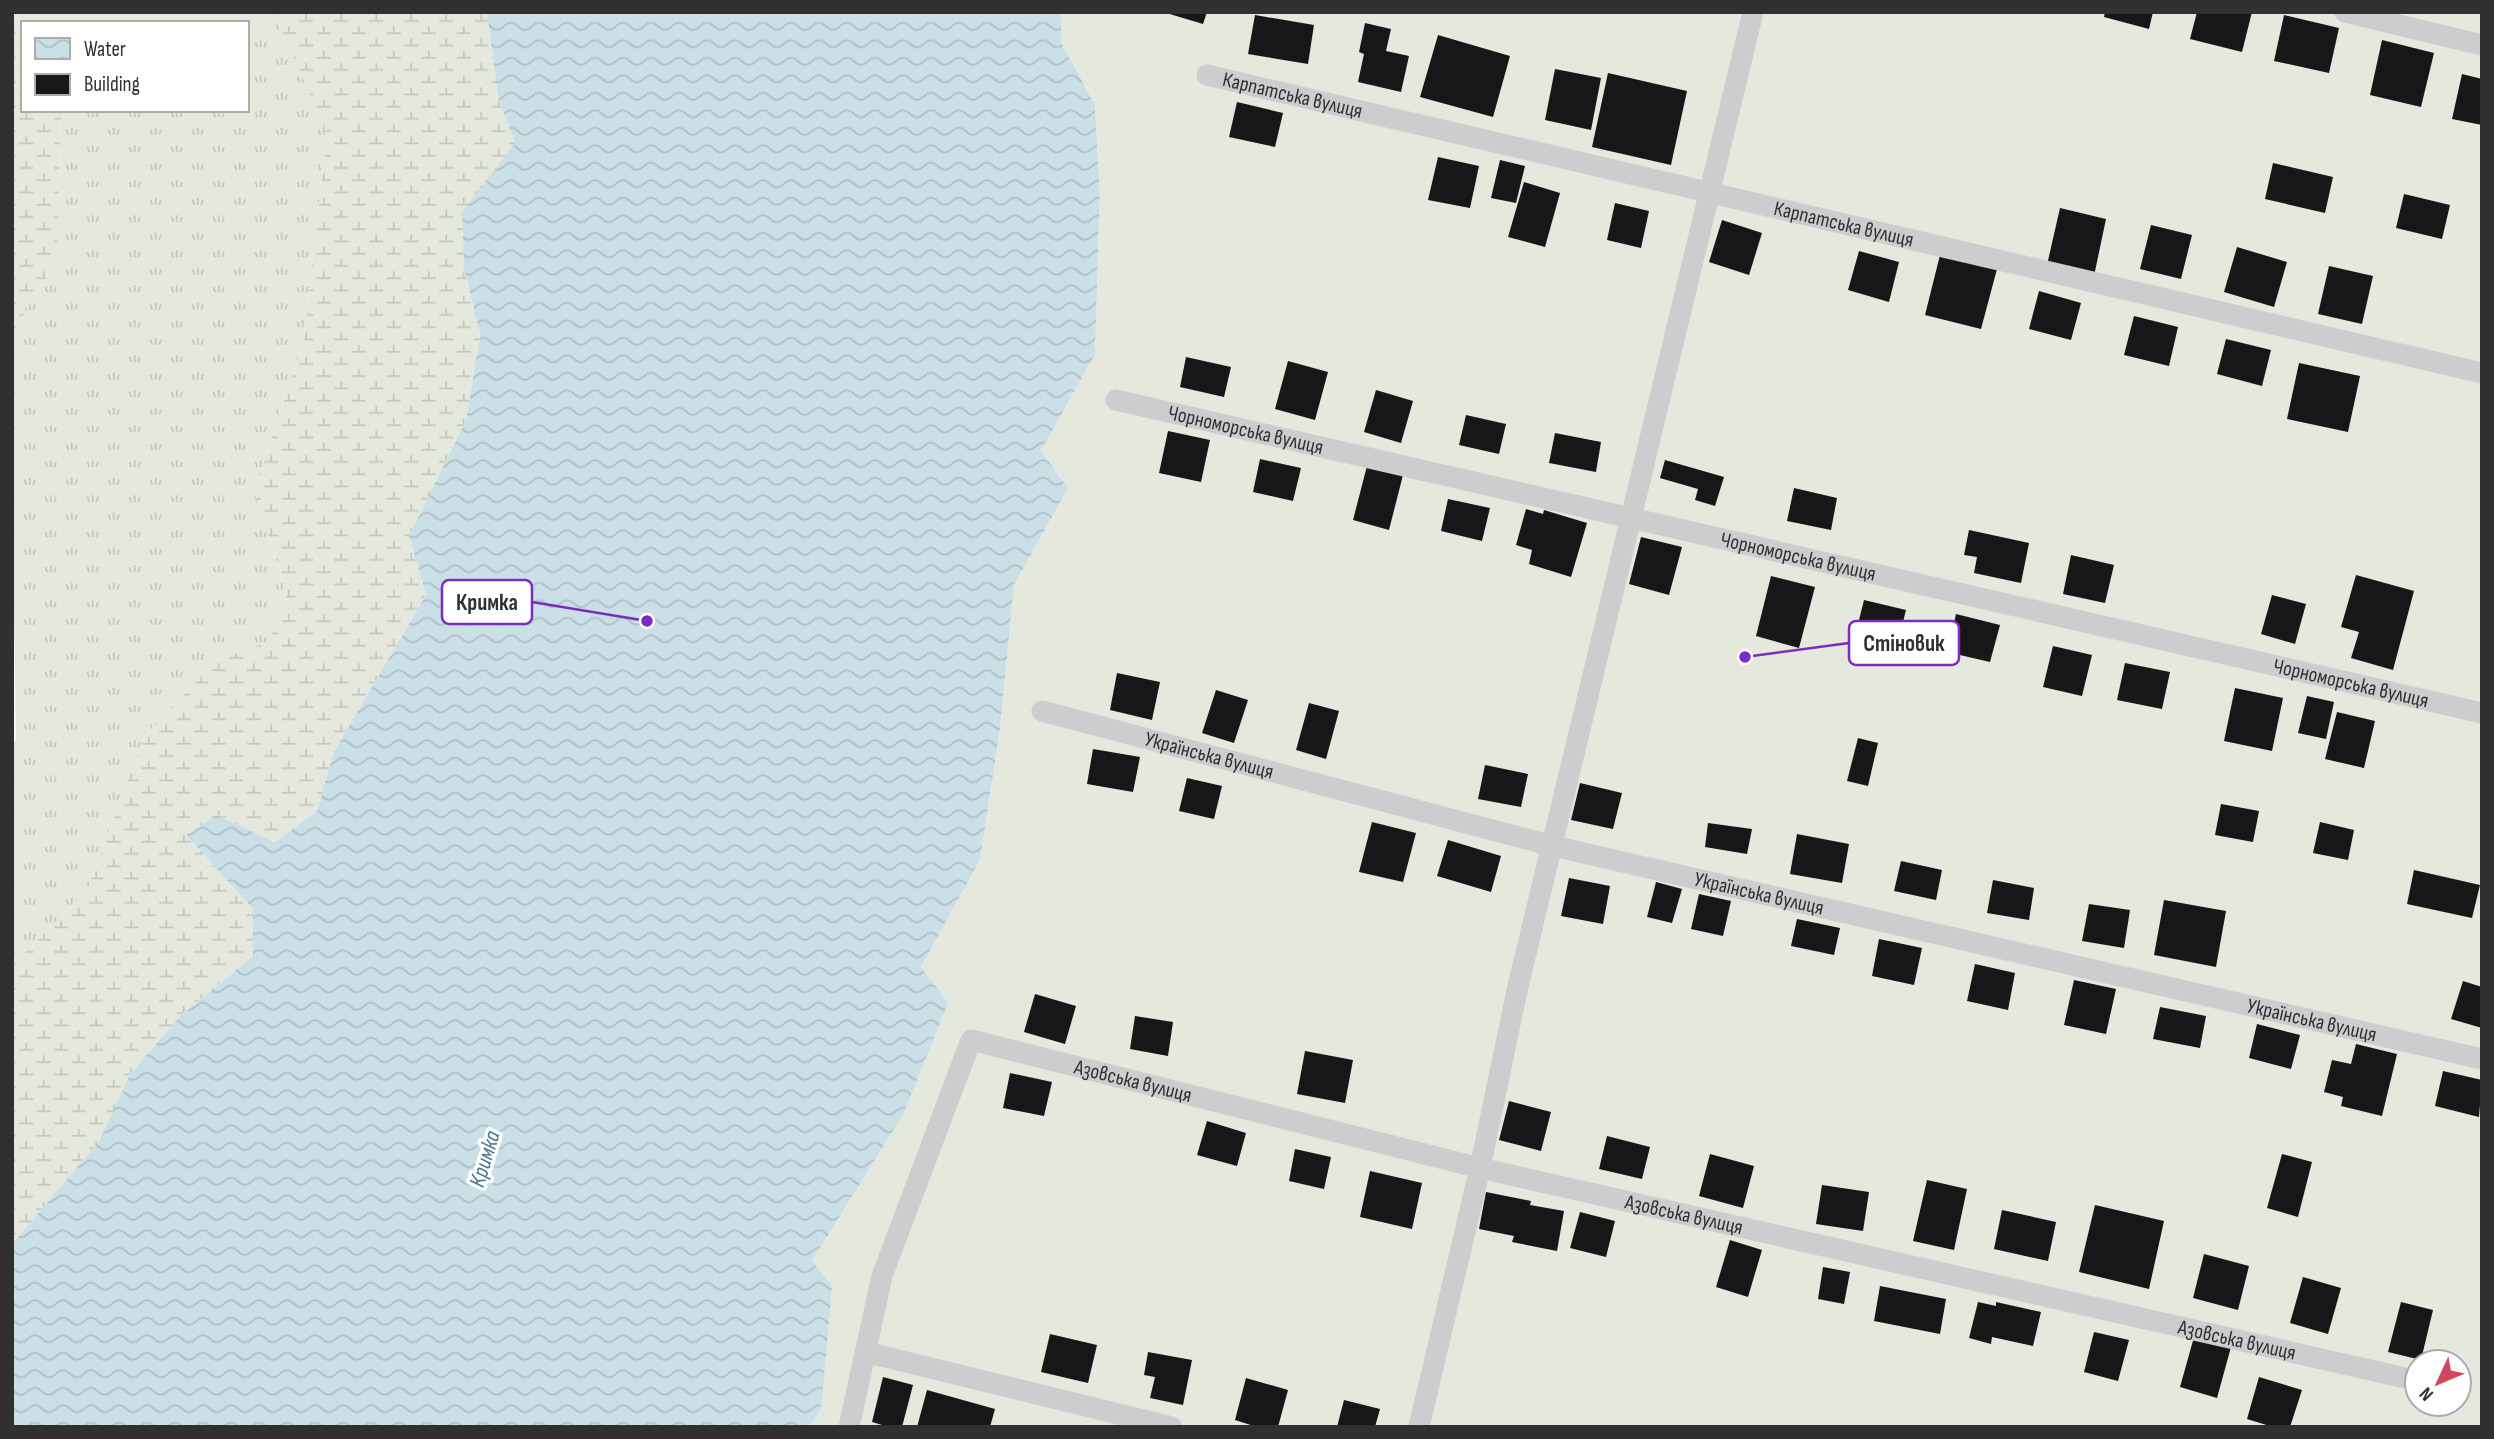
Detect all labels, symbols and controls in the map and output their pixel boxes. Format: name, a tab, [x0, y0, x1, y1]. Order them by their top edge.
legend	[21, 21, 248, 112]
text: Water	[84, 37, 126, 62]
street label: Карпатська вулиця	[1220, 67, 1365, 123]
text: Building	[84, 72, 140, 97]
street label: Карпатська вулиця	[1771, 195, 1916, 252]
street label: Чорноморська вулиця	[1165, 400, 1326, 460]
street label: Чорноморська вулиця	[1718, 526, 1878, 586]
callout: Кримка	[442, 580, 532, 624]
text: Кримка	[456, 589, 518, 617]
callout: Стіновик	[1849, 621, 1959, 665]
text: Стіновик	[1863, 630, 1945, 658]
street label: Чорноморська вулиця	[2271, 653, 2431, 713]
street label: Українська вулиця	[1142, 726, 1276, 784]
street label: Українська вулиця	[1692, 866, 1826, 920]
street label: Українська вулиця	[2245, 993, 2379, 1047]
street label: Азовська вулиця	[1071, 1054, 1194, 1108]
water label: Кримка	[463, 1127, 507, 1191]
street label: Азовська вулиця	[1622, 1189, 1745, 1240]
street label: Азовська вулиця	[2175, 1314, 2298, 1365]
north arrow	[2403, 1348, 2473, 1418]
text: N	[2415, 1382, 2439, 1405]

